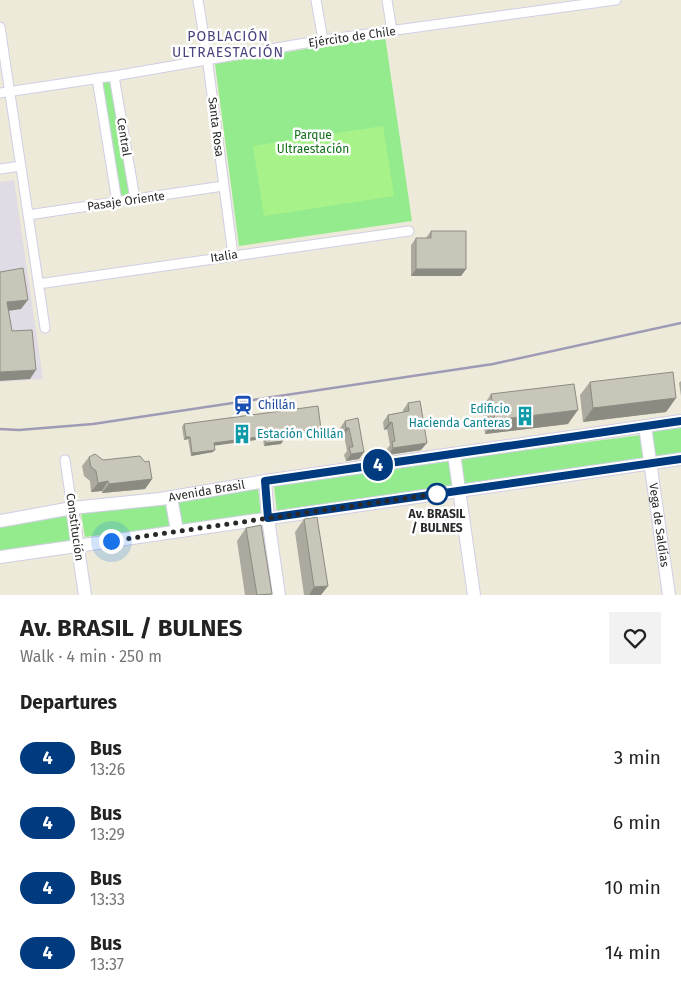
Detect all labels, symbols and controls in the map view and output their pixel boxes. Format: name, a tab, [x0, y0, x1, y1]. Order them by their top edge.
street label: Ejército de Chile	[307, 24, 397, 50]
district label: POBLACIÓN ULTRAESTACIÓN	[172, 27, 284, 61]
street label: Santa Rosa	[205, 96, 227, 158]
street label: Central	[114, 117, 134, 158]
park label: Parque Ultraestación	[277, 128, 349, 156]
street label: Pasaje Oriente	[86, 189, 166, 213]
street label: Italia	[209, 247, 239, 265]
station icon: Chillán	[232, 394, 254, 416]
place label: Chillán	[258, 398, 296, 412]
place label: Edificio Hacienda Canteras	[409, 402, 510, 430]
building icon: Edificio Hacienda Canteras	[514, 405, 536, 427]
building icon: Estación Chillán	[231, 423, 253, 445]
place label: Estación Chillán	[257, 427, 344, 441]
line badge: 4	[362, 449, 394, 481]
text: 4	[373, 454, 383, 476]
street label: Avenida Brasil	[168, 478, 246, 504]
street label: Vega de Saldías	[646, 482, 672, 568]
marker: Av. BRASIL / BULNES	[426, 483, 448, 505]
street label: Constitución	[63, 492, 87, 562]
place label: Av. BRASIL / BULNES	[408, 507, 465, 535]
your location	[99, 529, 124, 554]
button: heart	[609, 612, 661, 664]
text: Av. BRASIL / BULNES	[20, 614, 242, 642]
text: Walk · 4 min · 250 m	[20, 647, 162, 666]
text: Departures	[20, 691, 117, 714]
text: Bus	[90, 737, 122, 760]
text: 3 min	[614, 746, 661, 769]
text: 4	[42, 747, 53, 769]
text: 13:26	[90, 760, 125, 779]
text: Bus	[90, 802, 122, 825]
text: 6 min	[613, 811, 661, 834]
text: 4	[42, 812, 53, 834]
text: 13:29	[90, 825, 125, 844]
text: Bus	[90, 867, 122, 890]
text: 10 min	[604, 876, 661, 899]
text: 4	[42, 877, 53, 899]
text: 13:33	[90, 890, 125, 909]
text: Bus	[90, 932, 122, 955]
text: 14 min	[605, 941, 661, 964]
text: 4	[42, 942, 53, 964]
text: 13:37	[90, 955, 124, 974]

